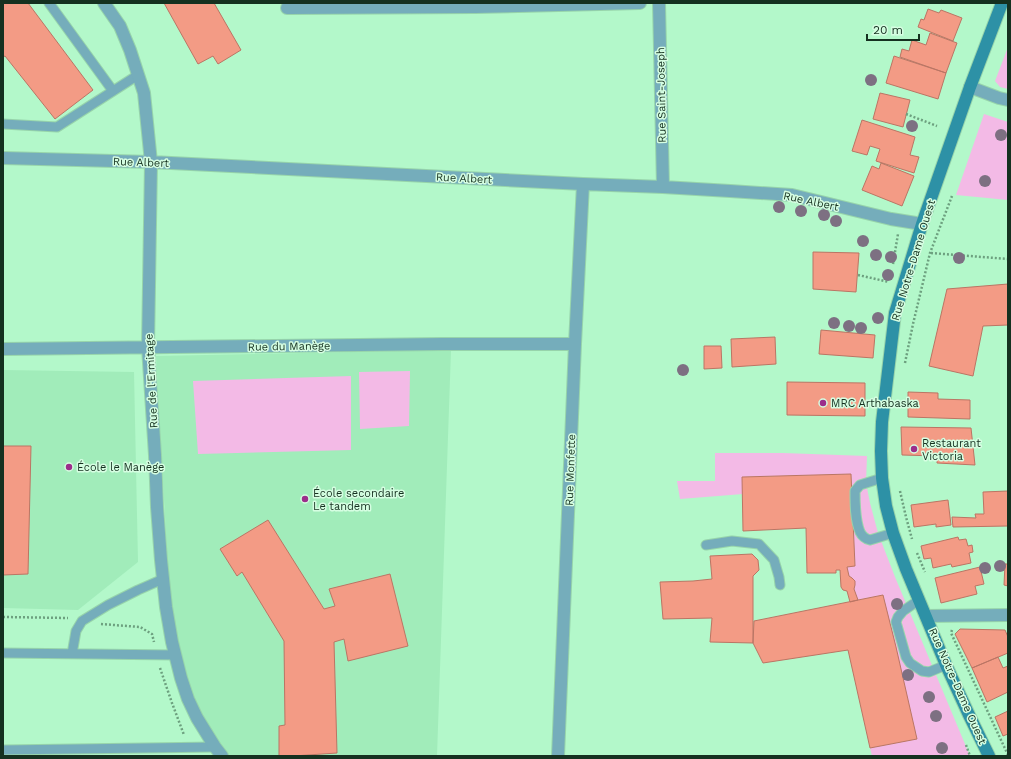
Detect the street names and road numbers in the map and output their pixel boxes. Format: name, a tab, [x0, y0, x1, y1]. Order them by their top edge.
street label: Rue Saint-Joseph	[654, 47, 669, 143]
street label: Rue Albert	[113, 155, 170, 170]
street label: Rue Albert	[436, 171, 493, 186]
street label: Rue Albert	[782, 189, 840, 214]
street label: Rue Notre-Dame Ouest	[889, 198, 938, 322]
street label: Rue de l'Ermitage	[143, 333, 160, 429]
street label: Rue du Manège	[248, 339, 330, 354]
street label: Rue Monfette	[563, 434, 578, 506]
street label: Rue Notre-Dame Ouest	[926, 626, 989, 747]

